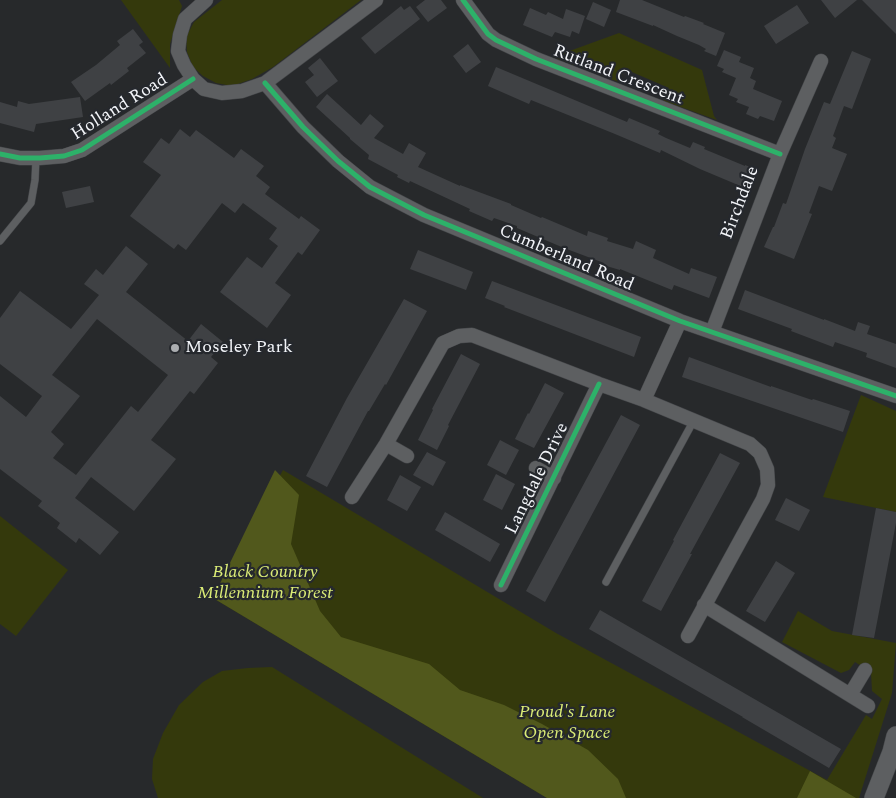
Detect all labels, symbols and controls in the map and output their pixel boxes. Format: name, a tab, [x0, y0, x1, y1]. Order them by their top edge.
street label: Rutland Crescent	[550, 41, 686, 111]
street label: Holland Road	[68, 70, 172, 146]
street label: Birchdale	[717, 163, 765, 243]
street label: Cumberland Road	[495, 221, 637, 297]
place label: Moseley Park	[185, 337, 293, 359]
marker: Moseley Park	[169, 342, 181, 354]
street label: Langdale Drive	[502, 420, 574, 538]
park label: Black Country Millennium Forest	[197, 562, 333, 604]
park label: Proud's Lane Open Space	[519, 702, 615, 744]

